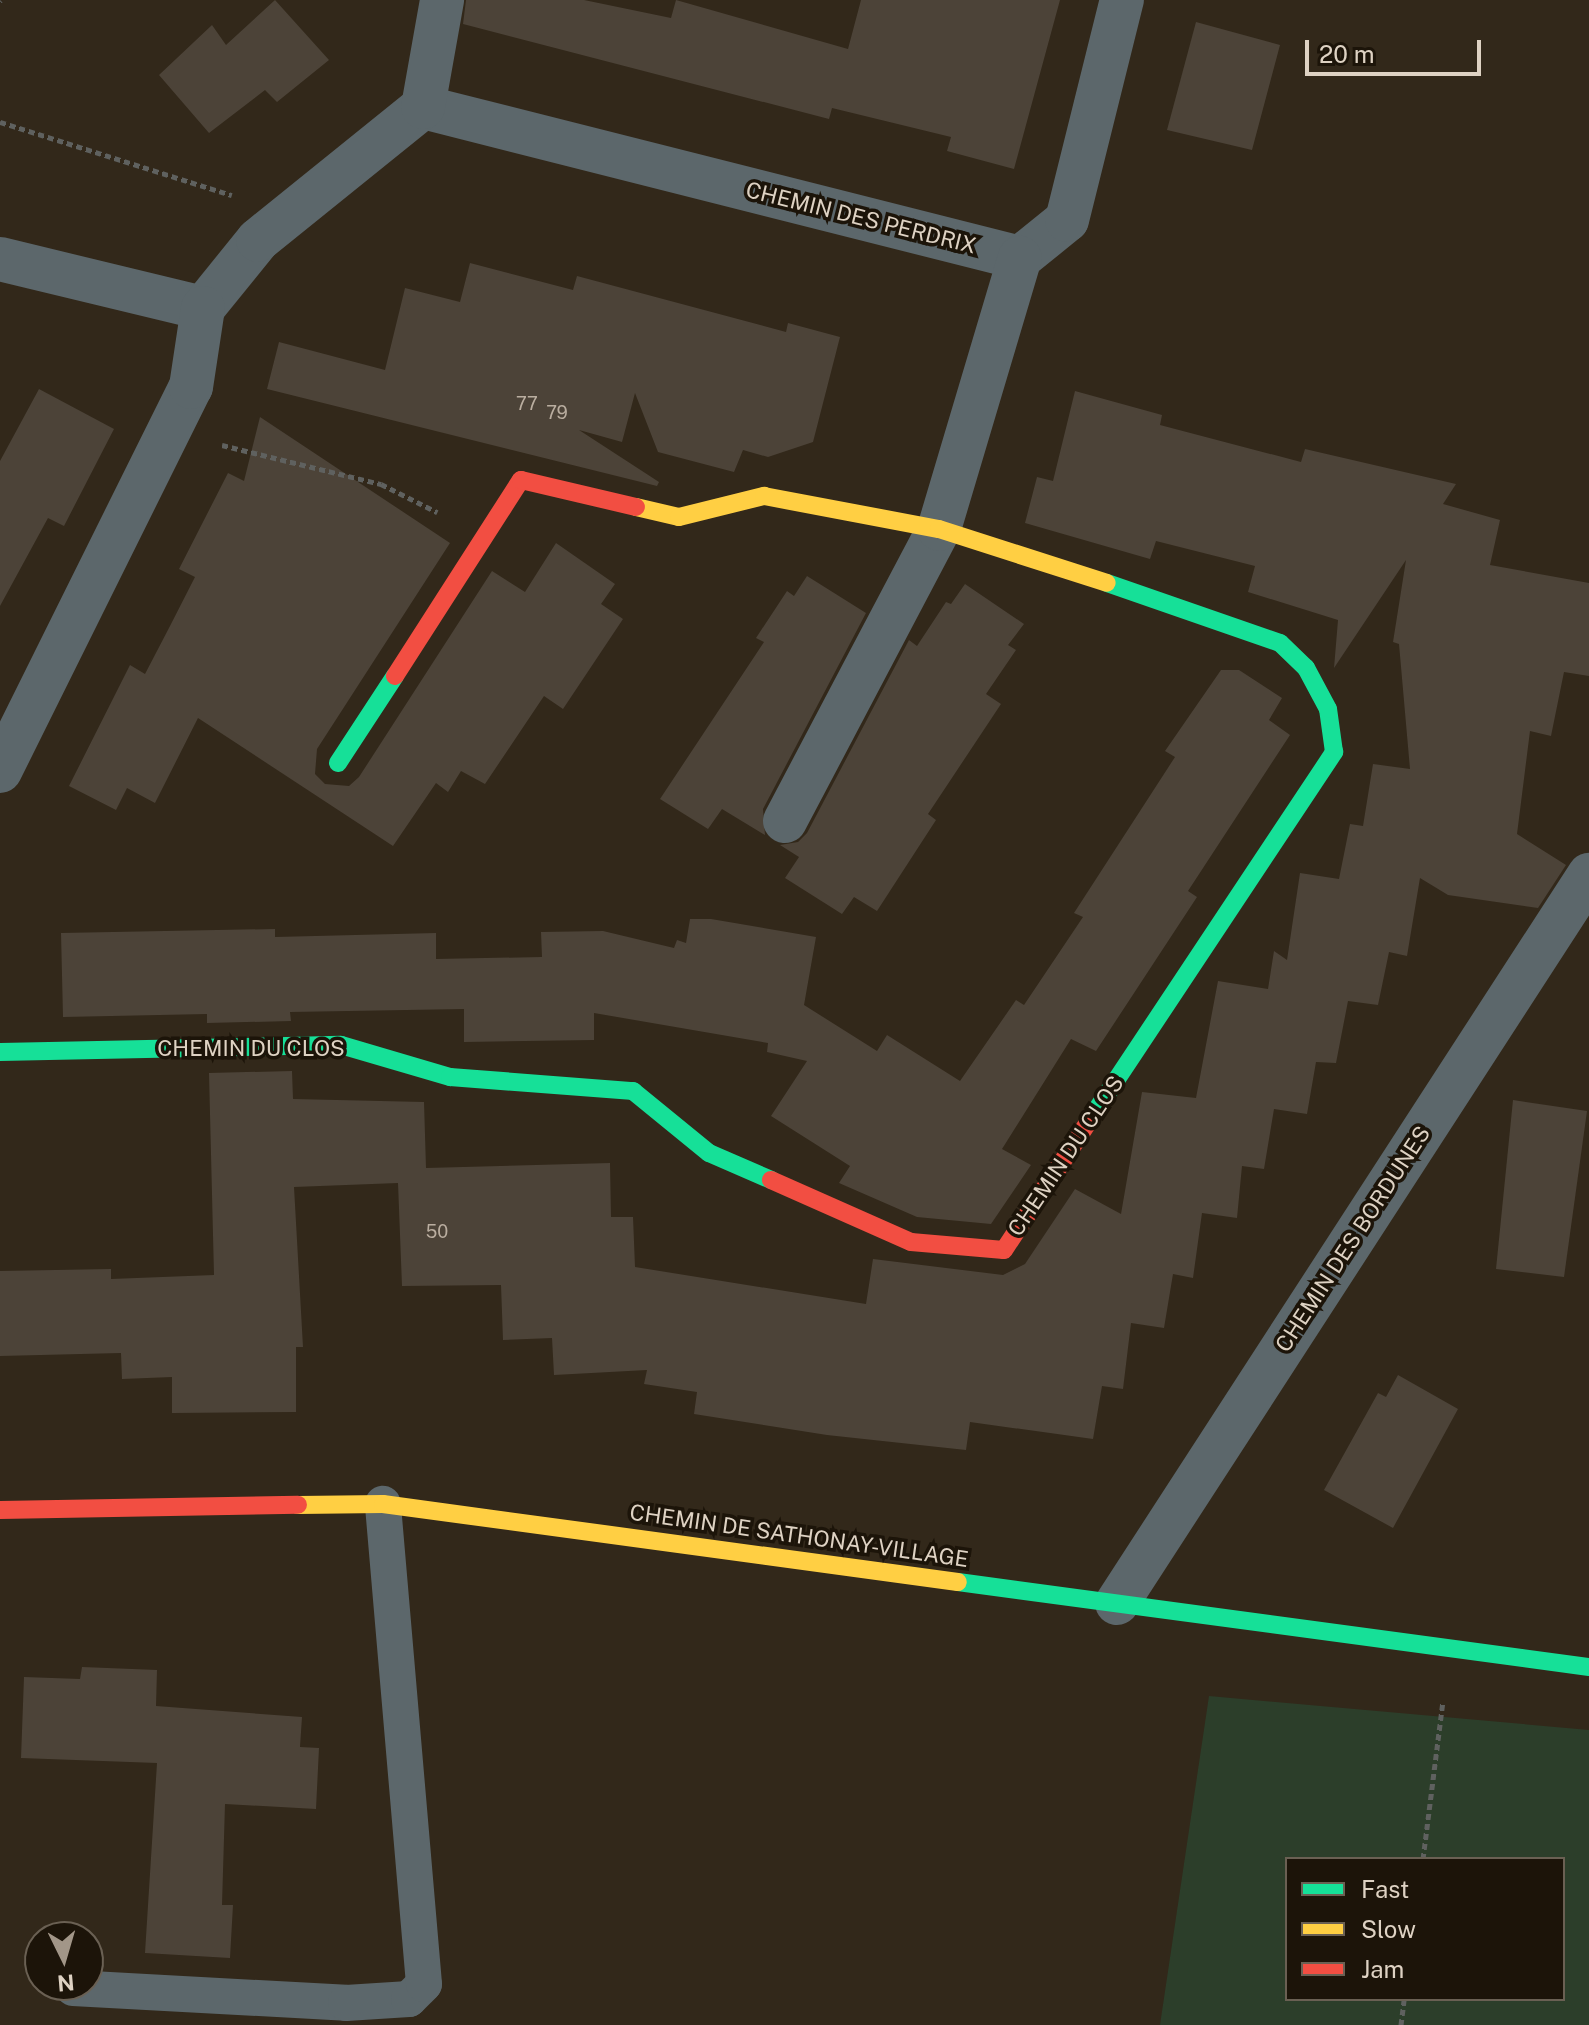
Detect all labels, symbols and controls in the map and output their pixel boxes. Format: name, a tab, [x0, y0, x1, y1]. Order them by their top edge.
scale bar	[1309, 24, 1485, 74]
text: 20 m	[1319, 40, 1375, 68]
street label: CHEMIN DES PERDRIX	[743, 177, 979, 259]
house number: 77	[516, 393, 538, 415]
house number: 79	[546, 402, 568, 424]
street label: CHEMIN DU CLOS	[157, 1036, 345, 1062]
street label: CHEMIN DU CLOS	[1003, 1071, 1129, 1241]
street label: CHEMIN DES BORDUNES	[1270, 1121, 1436, 1357]
house number: 50	[426, 1221, 448, 1243]
street label: CHEMIN DE SATHONAY-VILLAGE	[628, 1499, 970, 1573]
legend	[1285, 1857, 1565, 2001]
text: Fast	[1361, 1875, 1409, 1903]
text: Slow	[1361, 1915, 1416, 1943]
north arrow	[24, 1921, 104, 2001]
text: Jam	[1361, 1955, 1404, 1983]
text: N	[56, 1969, 76, 1997]

